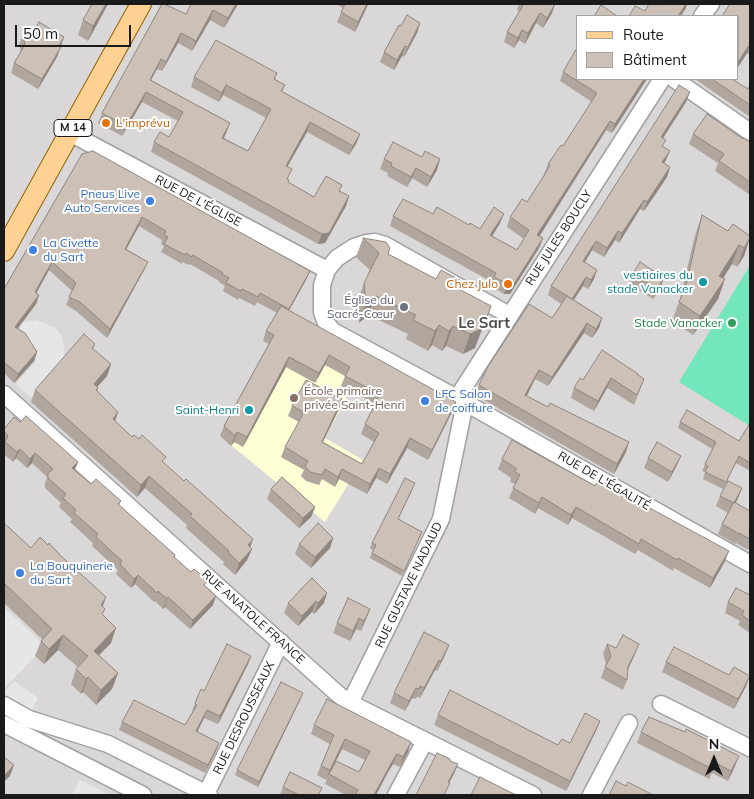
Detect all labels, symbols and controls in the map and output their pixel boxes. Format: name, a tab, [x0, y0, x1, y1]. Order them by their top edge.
scale bar	[18, 15, 134, 47]
legend	[576, 15, 739, 80]
text: 50 m	[23, 24, 58, 43]
text: Route	[623, 25, 664, 44]
text: Bâtiment	[623, 50, 686, 69]
place label: L'imprévu	[116, 116, 170, 130]
marker: L'imprévu	[100, 117, 112, 129]
road number: M 14	[54, 120, 92, 136]
street label: RUE DE L'ÉGLISE	[152, 172, 244, 230]
place label: Pneus Live Auto Services	[64, 187, 140, 215]
street label: RUE JULES BOUCLY	[523, 188, 595, 288]
marker: Pneus Live Auto Services	[144, 195, 156, 207]
place label: La Civette du Sart	[43, 236, 98, 264]
marker: La Civette du Sart	[27, 244, 39, 256]
place label: vestiaires du stade Vanacker	[607, 268, 693, 296]
marker: vestiaires du stade Vanacker	[697, 276, 709, 288]
place label: Chez Julo	[446, 277, 498, 291]
marker: Chez Julo	[502, 278, 514, 290]
place label: Église du Sacré-Cœur	[327, 293, 394, 321]
marker: Église du Sacré-Cœur	[398, 301, 410, 313]
district label: Le Sart	[458, 314, 510, 332]
place label: Stade Vanacker	[634, 316, 722, 330]
marker: Stade Vanacker	[726, 317, 738, 329]
place label: École primaire privée Saint-Henri	[304, 384, 405, 412]
place label: LFC Salon de coiffure	[435, 387, 493, 415]
marker: École primaire privée Saint-Henri	[288, 392, 300, 404]
marker: LFC Salon de coiffure	[419, 395, 431, 407]
place label: Saint-Henri	[175, 403, 239, 417]
marker: Saint-Henri	[243, 404, 255, 416]
street label: RUE DE L'ÉGALITÉ	[555, 449, 653, 513]
street label: RUE GUSTAVE NADAUD	[372, 520, 446, 650]
place label: La Bouquinerie du Sart	[30, 559, 113, 587]
marker: La Bouquinerie du Sart	[14, 567, 26, 579]
street label: RUE ANATOLE FRANCE	[199, 567, 307, 667]
street label: RUE DESROUSSEAUX	[210, 659, 278, 777]
north arrow	[689, 734, 739, 784]
text: N	[709, 735, 719, 753]

